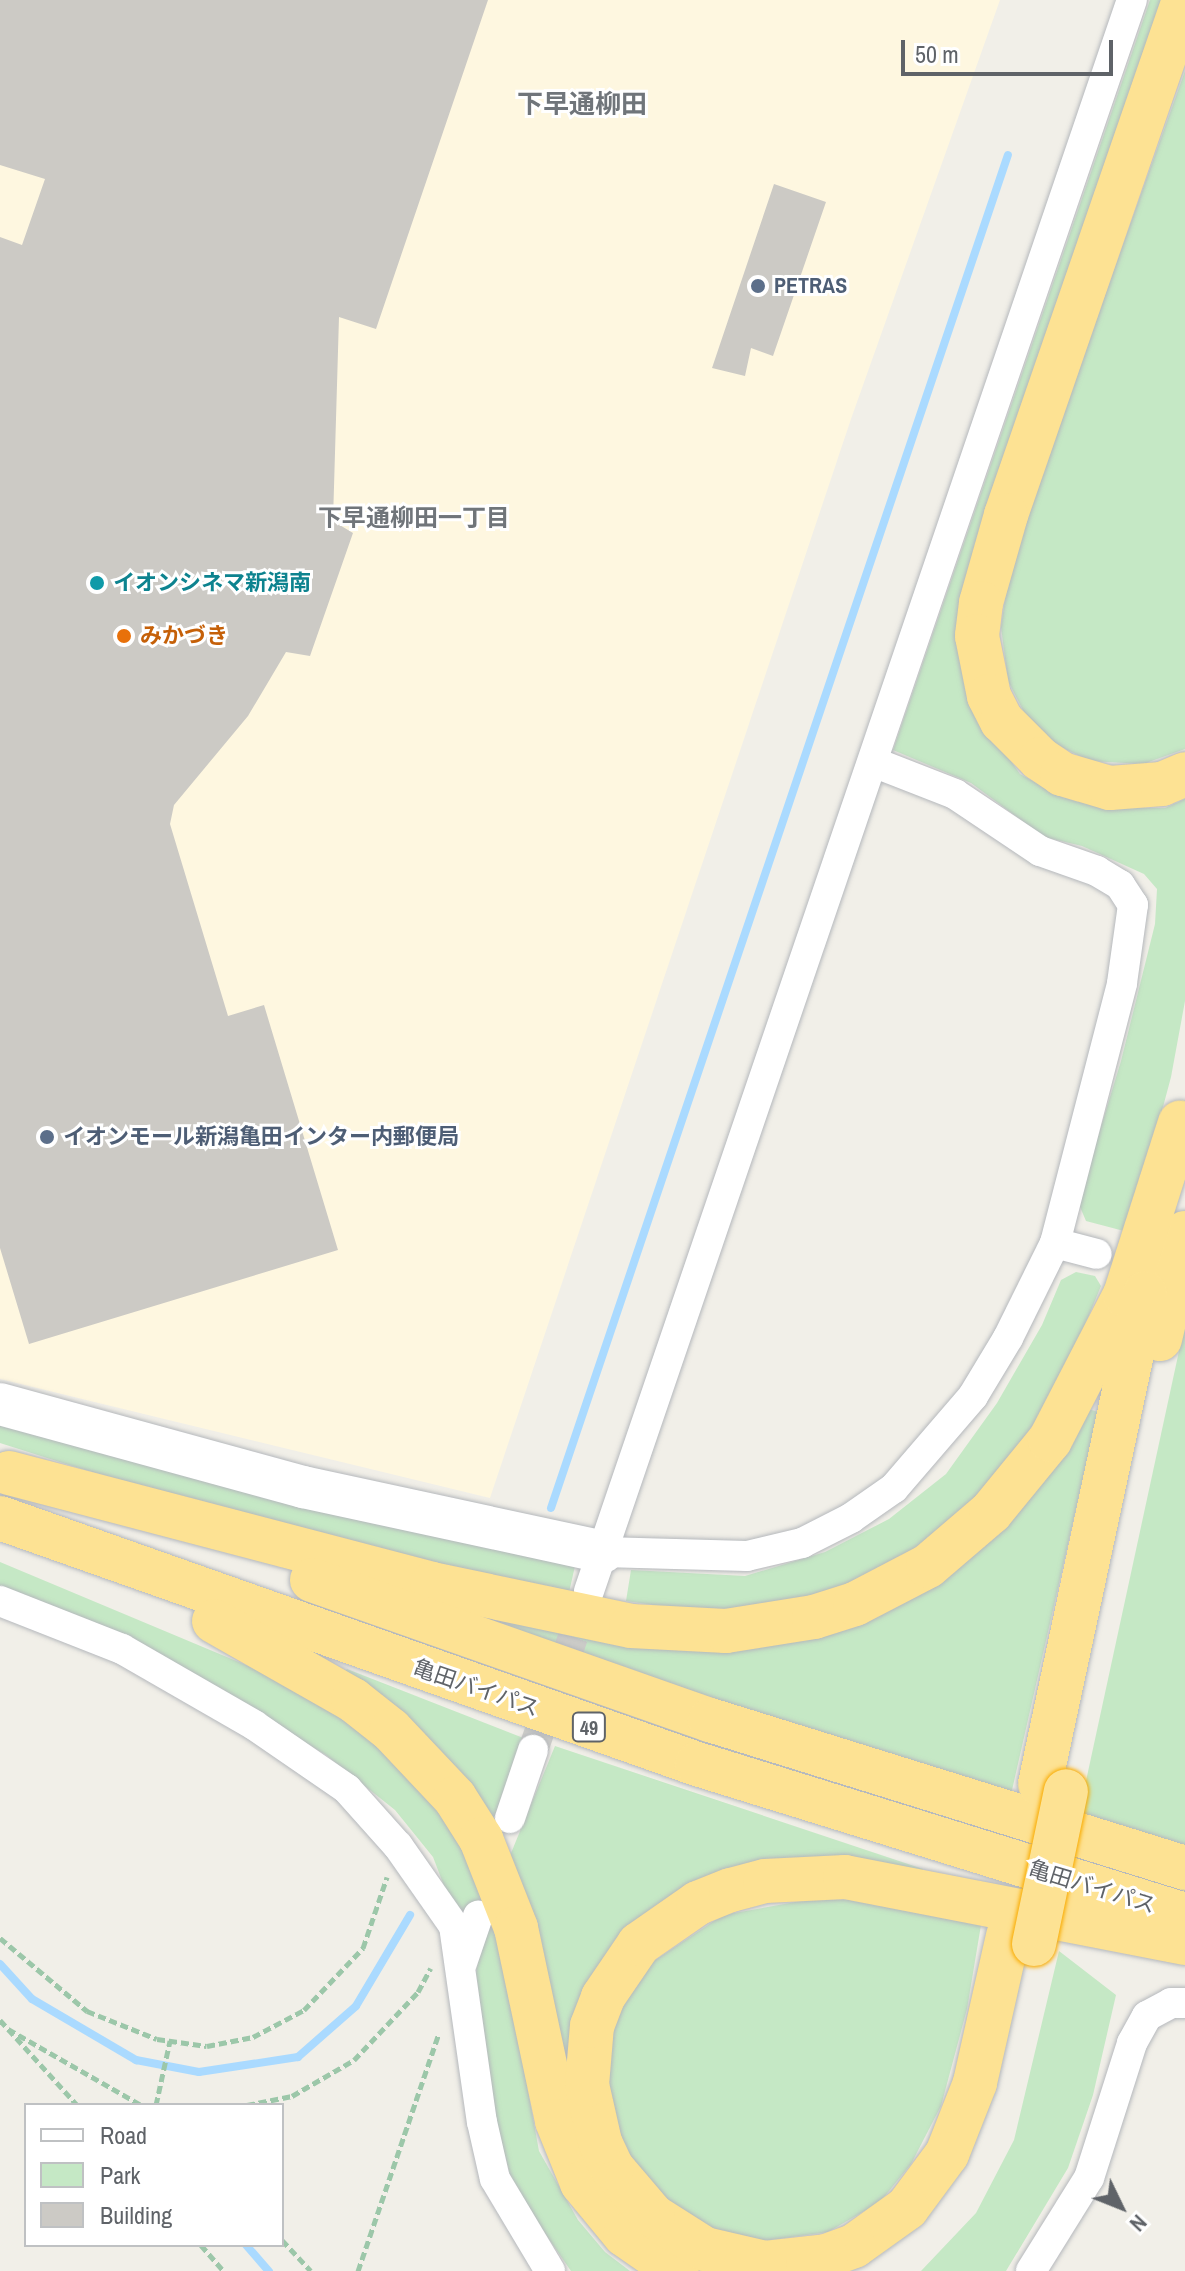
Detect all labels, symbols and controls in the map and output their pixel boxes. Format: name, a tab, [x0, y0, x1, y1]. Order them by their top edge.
scale bar	[905, 24, 1117, 74]
text: 50 m	[915, 38, 959, 70]
district label: 下早通柳田	[517, 88, 647, 120]
place label: PETRAS	[774, 273, 847, 299]
marker: PETRAS	[749, 277, 767, 295]
district label: 下早通柳田一丁目	[318, 504, 510, 532]
place label: イオンシネマ新潟南	[113, 570, 311, 596]
marker: イオンシネマ新潟南	[88, 574, 106, 592]
place label: みかづき	[140, 623, 228, 649]
marker: みかづき	[115, 627, 133, 645]
place label: イオンモール新潟亀田インター内郵便局	[63, 1124, 459, 1150]
marker: イオンモール新潟亀田インター内郵便局	[38, 1128, 56, 1146]
street label: 亀田バイパス	[409, 1654, 543, 1722]
road number: 49	[571, 1711, 607, 1743]
street label: 亀田バイパス	[1025, 1855, 1159, 1919]
legend	[24, 2103, 284, 2247]
text: Road	[100, 2119, 147, 2151]
text: Park	[100, 2159, 140, 2191]
north arrow	[1081, 2167, 1161, 2247]
text: Building	[100, 2199, 172, 2231]
text: N	[1123, 2208, 1154, 2238]

